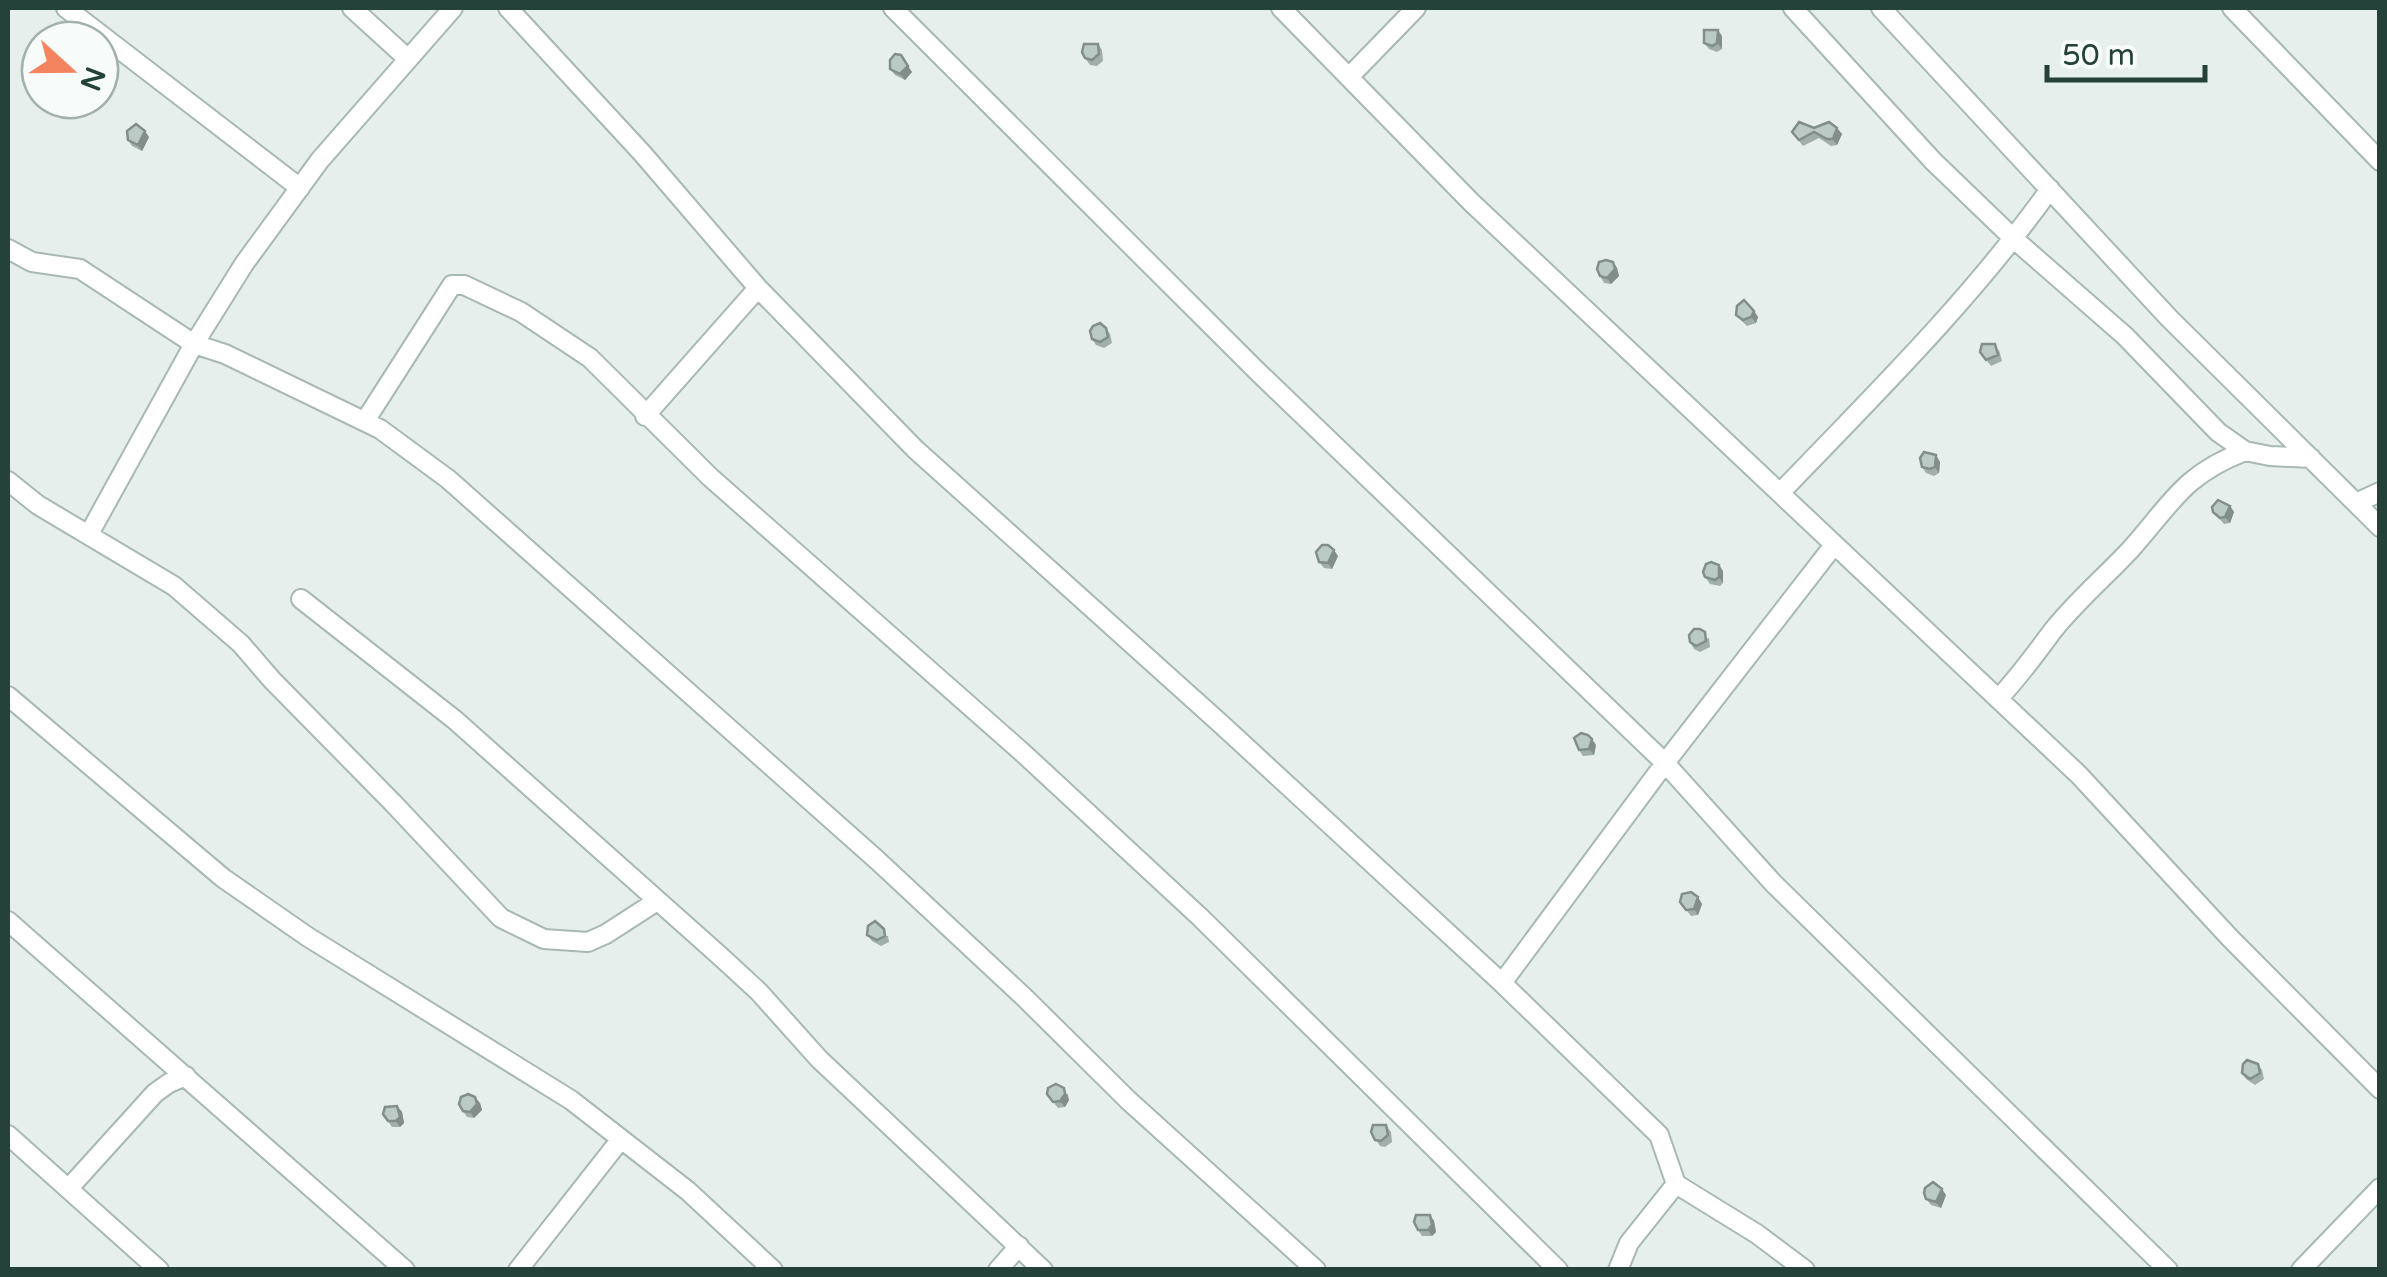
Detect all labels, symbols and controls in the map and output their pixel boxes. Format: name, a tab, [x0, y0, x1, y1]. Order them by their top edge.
north arrow	[20, 20, 120, 120]
scale bar	[2047, 20, 2204, 82]
text: 50 m	[2062, 37, 2135, 74]
text: N	[73, 62, 112, 95]

